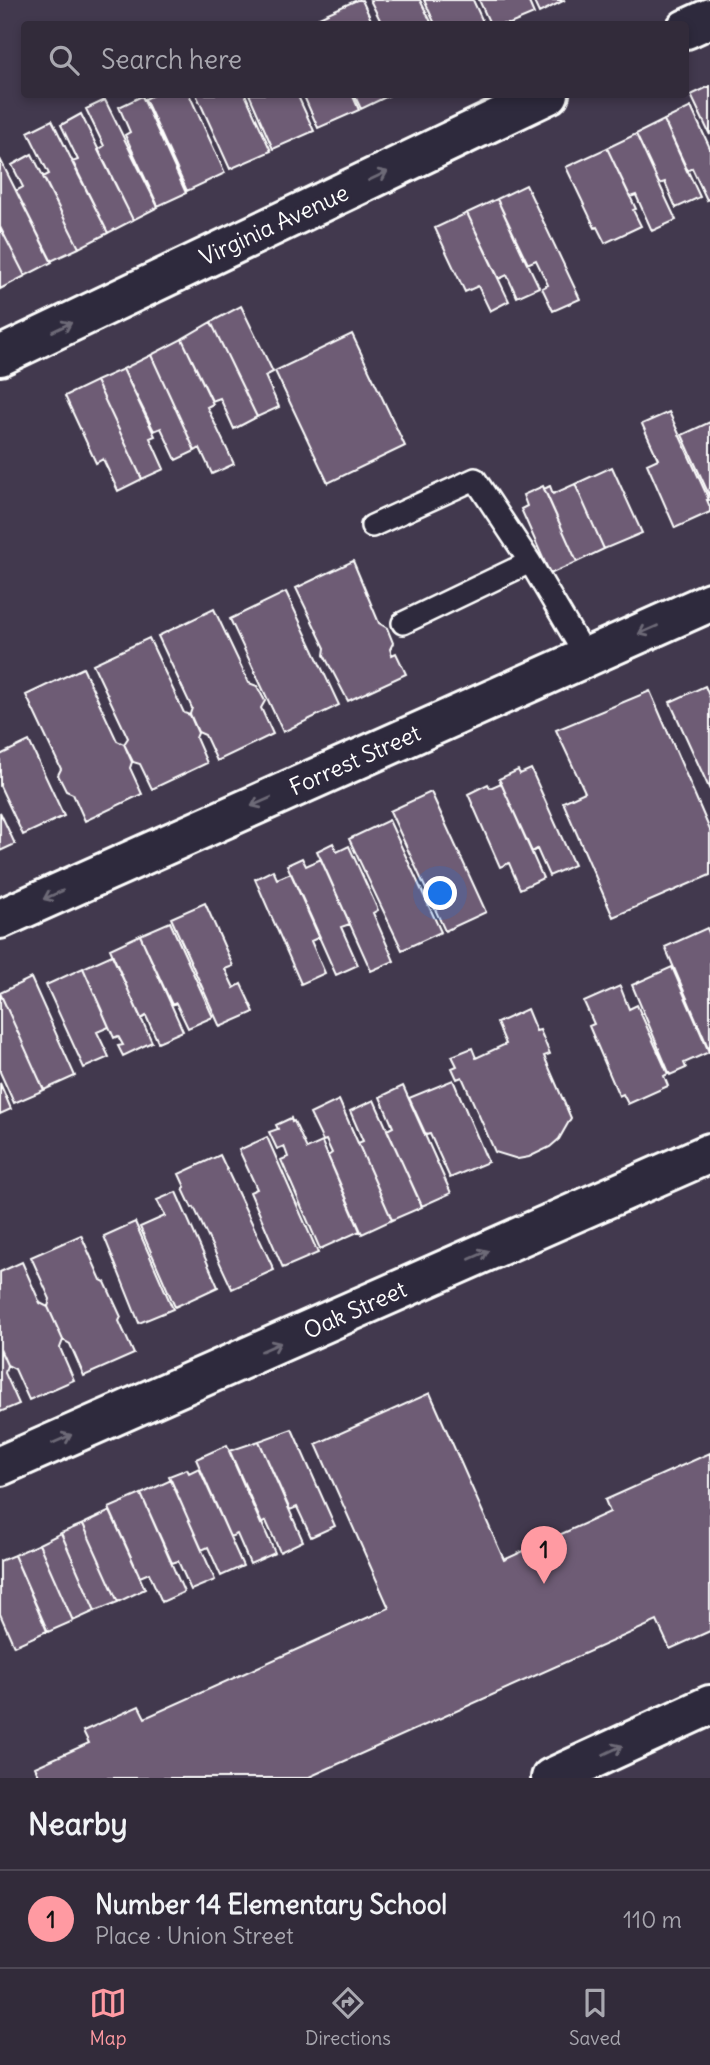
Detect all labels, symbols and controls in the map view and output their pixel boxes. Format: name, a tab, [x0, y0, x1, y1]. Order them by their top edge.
search box	[21, 21, 689, 98]
icon: search	[45, 41, 83, 79]
text: Search here	[101, 43, 242, 76]
one-way arrow	[367, 169, 388, 182]
street label: Virginia Avenue	[195, 177, 353, 272]
one-way arrow	[51, 319, 72, 333]
one-way arrow	[637, 624, 659, 637]
street label: Forrest Street	[285, 718, 425, 801]
one-way arrow	[251, 796, 272, 809]
your location	[423, 876, 457, 910]
one-way arrow	[43, 889, 64, 902]
one-way arrow	[467, 1248, 489, 1261]
street label: Oak Street	[299, 1274, 411, 1345]
one-way arrow	[259, 1340, 281, 1353]
one-way arrow	[51, 1432, 73, 1445]
pin: 1	[521, 1526, 567, 1584]
one-way arrow	[602, 1743, 623, 1756]
text: Nearby	[28, 1805, 128, 1843]
text: Number 14 Elementary School	[95, 1888, 447, 1921]
text: 1	[46, 1905, 56, 1934]
text: 110 m	[623, 1905, 682, 1934]
text: Place · Union Street	[95, 1921, 294, 1950]
tab: Map	[89, 1984, 127, 2050]
tab: Directions	[305, 1984, 391, 2050]
tab: Saved	[569, 1984, 621, 2050]

